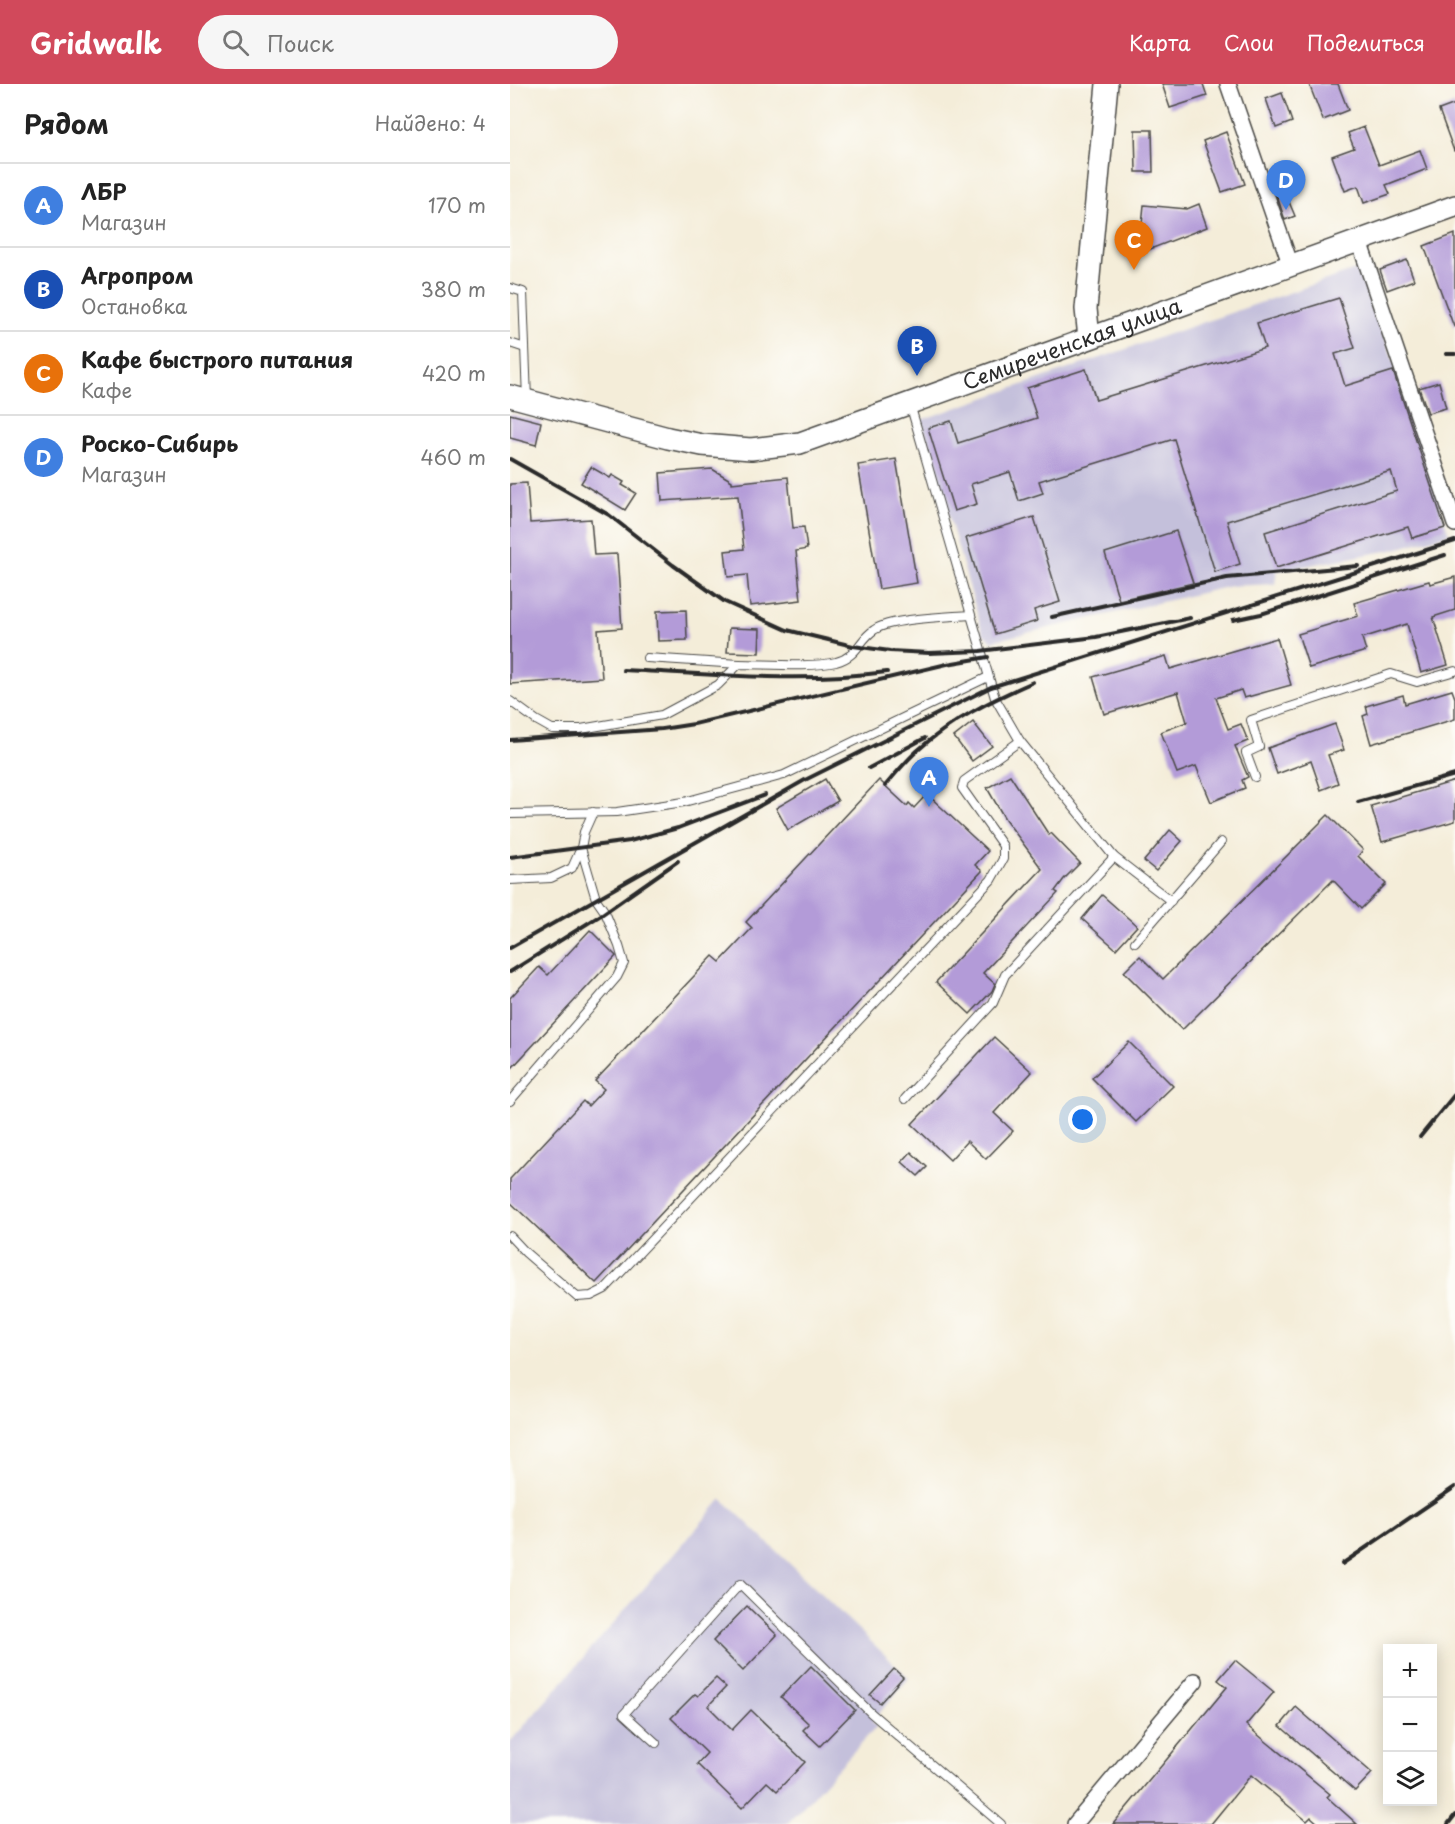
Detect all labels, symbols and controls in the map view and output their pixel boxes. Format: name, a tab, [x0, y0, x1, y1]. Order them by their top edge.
search box	[198, 15, 618, 69]
text: Gridwalk	[30, 21, 162, 64]
icon: search	[219, 26, 252, 59]
text: Поиск	[267, 26, 334, 59]
text: Карта	[1129, 26, 1191, 58]
text: Слои	[1224, 26, 1274, 58]
text: Поделиться	[1307, 26, 1425, 58]
text: Рядом	[24, 104, 109, 143]
text: Найдено: 4	[375, 108, 486, 138]
pin: D	[1266, 160, 1306, 210]
text: ЛБР	[81, 174, 126, 207]
text: A	[36, 190, 51, 220]
text: 170 m	[428, 190, 486, 220]
text: Магазин	[81, 207, 167, 237]
pin: C	[1114, 220, 1154, 270]
text: Агропром	[81, 258, 194, 291]
text: B	[37, 274, 50, 304]
text: 380 m	[420, 274, 486, 304]
street label: Семиреченская улица	[957, 288, 1186, 397]
text: Остановка	[81, 291, 187, 321]
pin: B	[898, 326, 936, 376]
text: Кафе быстрого питания	[81, 342, 353, 375]
text: C	[36, 358, 51, 388]
text: 420 m	[422, 358, 486, 388]
text: Кафе	[81, 375, 132, 405]
text: Роско-Сибирь	[81, 426, 238, 459]
text: D	[36, 442, 51, 472]
text: 460 m	[420, 442, 486, 472]
text: Магазин	[81, 459, 167, 489]
pin: A	[910, 758, 948, 807]
your location	[1068, 1105, 1097, 1134]
map controls	[1383, 1644, 1437, 1806]
button: +	[1383, 1644, 1437, 1698]
button: −	[1383, 1698, 1437, 1752]
button: layers	[1383, 1752, 1437, 1806]

